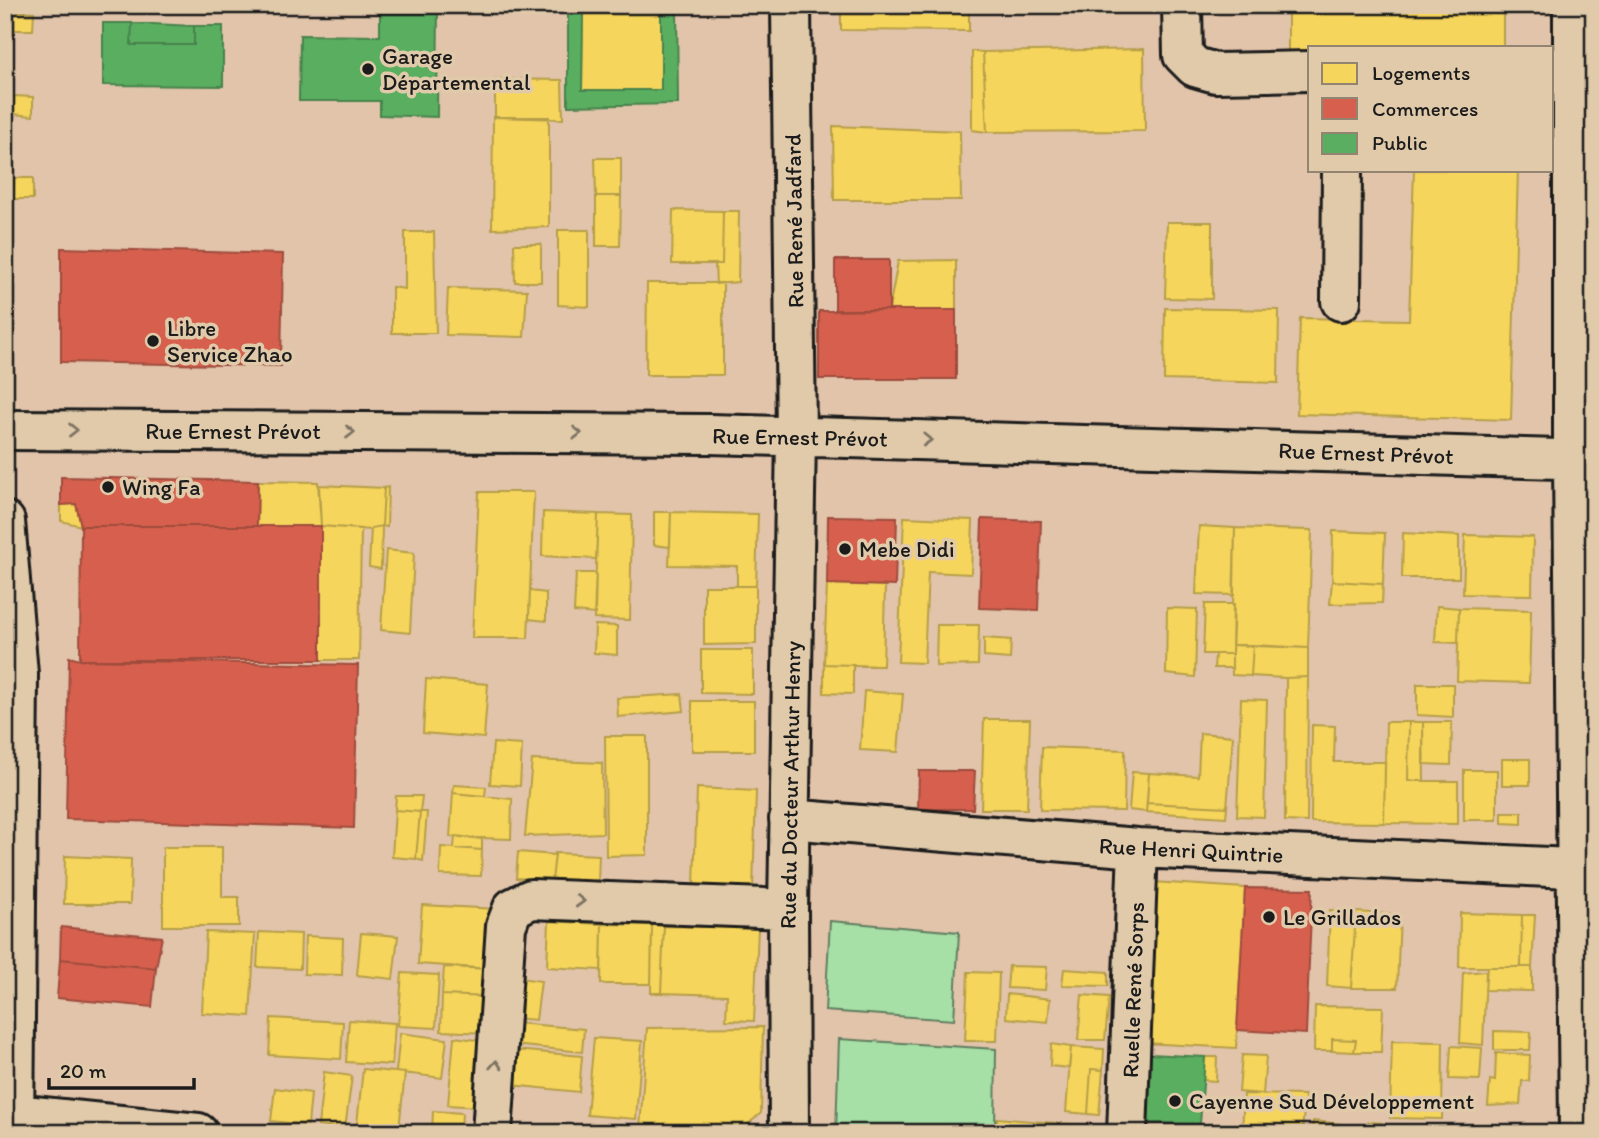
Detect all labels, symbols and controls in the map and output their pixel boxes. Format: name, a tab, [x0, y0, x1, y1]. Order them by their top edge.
place label: Garage Départemental	[382, 42, 531, 96]
legend	[1308, 46, 1554, 172]
text: Logements	[1372, 60, 1470, 85]
marker: Garage Départemental	[360, 61, 376, 77]
text: Commerces	[1372, 96, 1478, 121]
text: Public	[1372, 130, 1428, 155]
street label: Rue René Jadfard	[778, 134, 810, 308]
place label: Libre Service Zhao	[167, 314, 293, 368]
marker: Libre Service Zhao	[145, 333, 161, 349]
street label: Rue Ernest Prévot	[145, 417, 321, 445]
street label: Rue Ernest Prévot	[712, 421, 888, 453]
one-way arrow	[69, 422, 79, 438]
one-way arrow	[345, 424, 356, 440]
one-way arrow	[573, 425, 583, 441]
one-way arrow	[922, 432, 933, 447]
street label: Rue Ernest Prévot	[1278, 436, 1454, 470]
place label: Wing Fa	[122, 473, 201, 501]
marker: Wing Fa	[100, 479, 116, 495]
place label: Mebe Didi	[859, 535, 955, 563]
marker: Mebe Didi	[837, 541, 853, 557]
street label: Rue du Docteur Arthur Henry	[773, 640, 807, 929]
street label: Rue Henri Quintrie	[1098, 831, 1284, 869]
one-way arrow	[575, 894, 586, 909]
street label: Ruelle René Sorps	[1116, 901, 1150, 1079]
place label: Le Grillados	[1283, 903, 1401, 931]
marker: Le Grillados	[1261, 909, 1277, 925]
scale bar	[49, 1047, 194, 1091]
text: 20 m	[60, 1058, 107, 1083]
one-way arrow	[488, 1059, 503, 1070]
place label: Cayenne Sud Développement	[1189, 1087, 1474, 1115]
marker: Cayenne Sud Développement	[1167, 1093, 1183, 1109]

